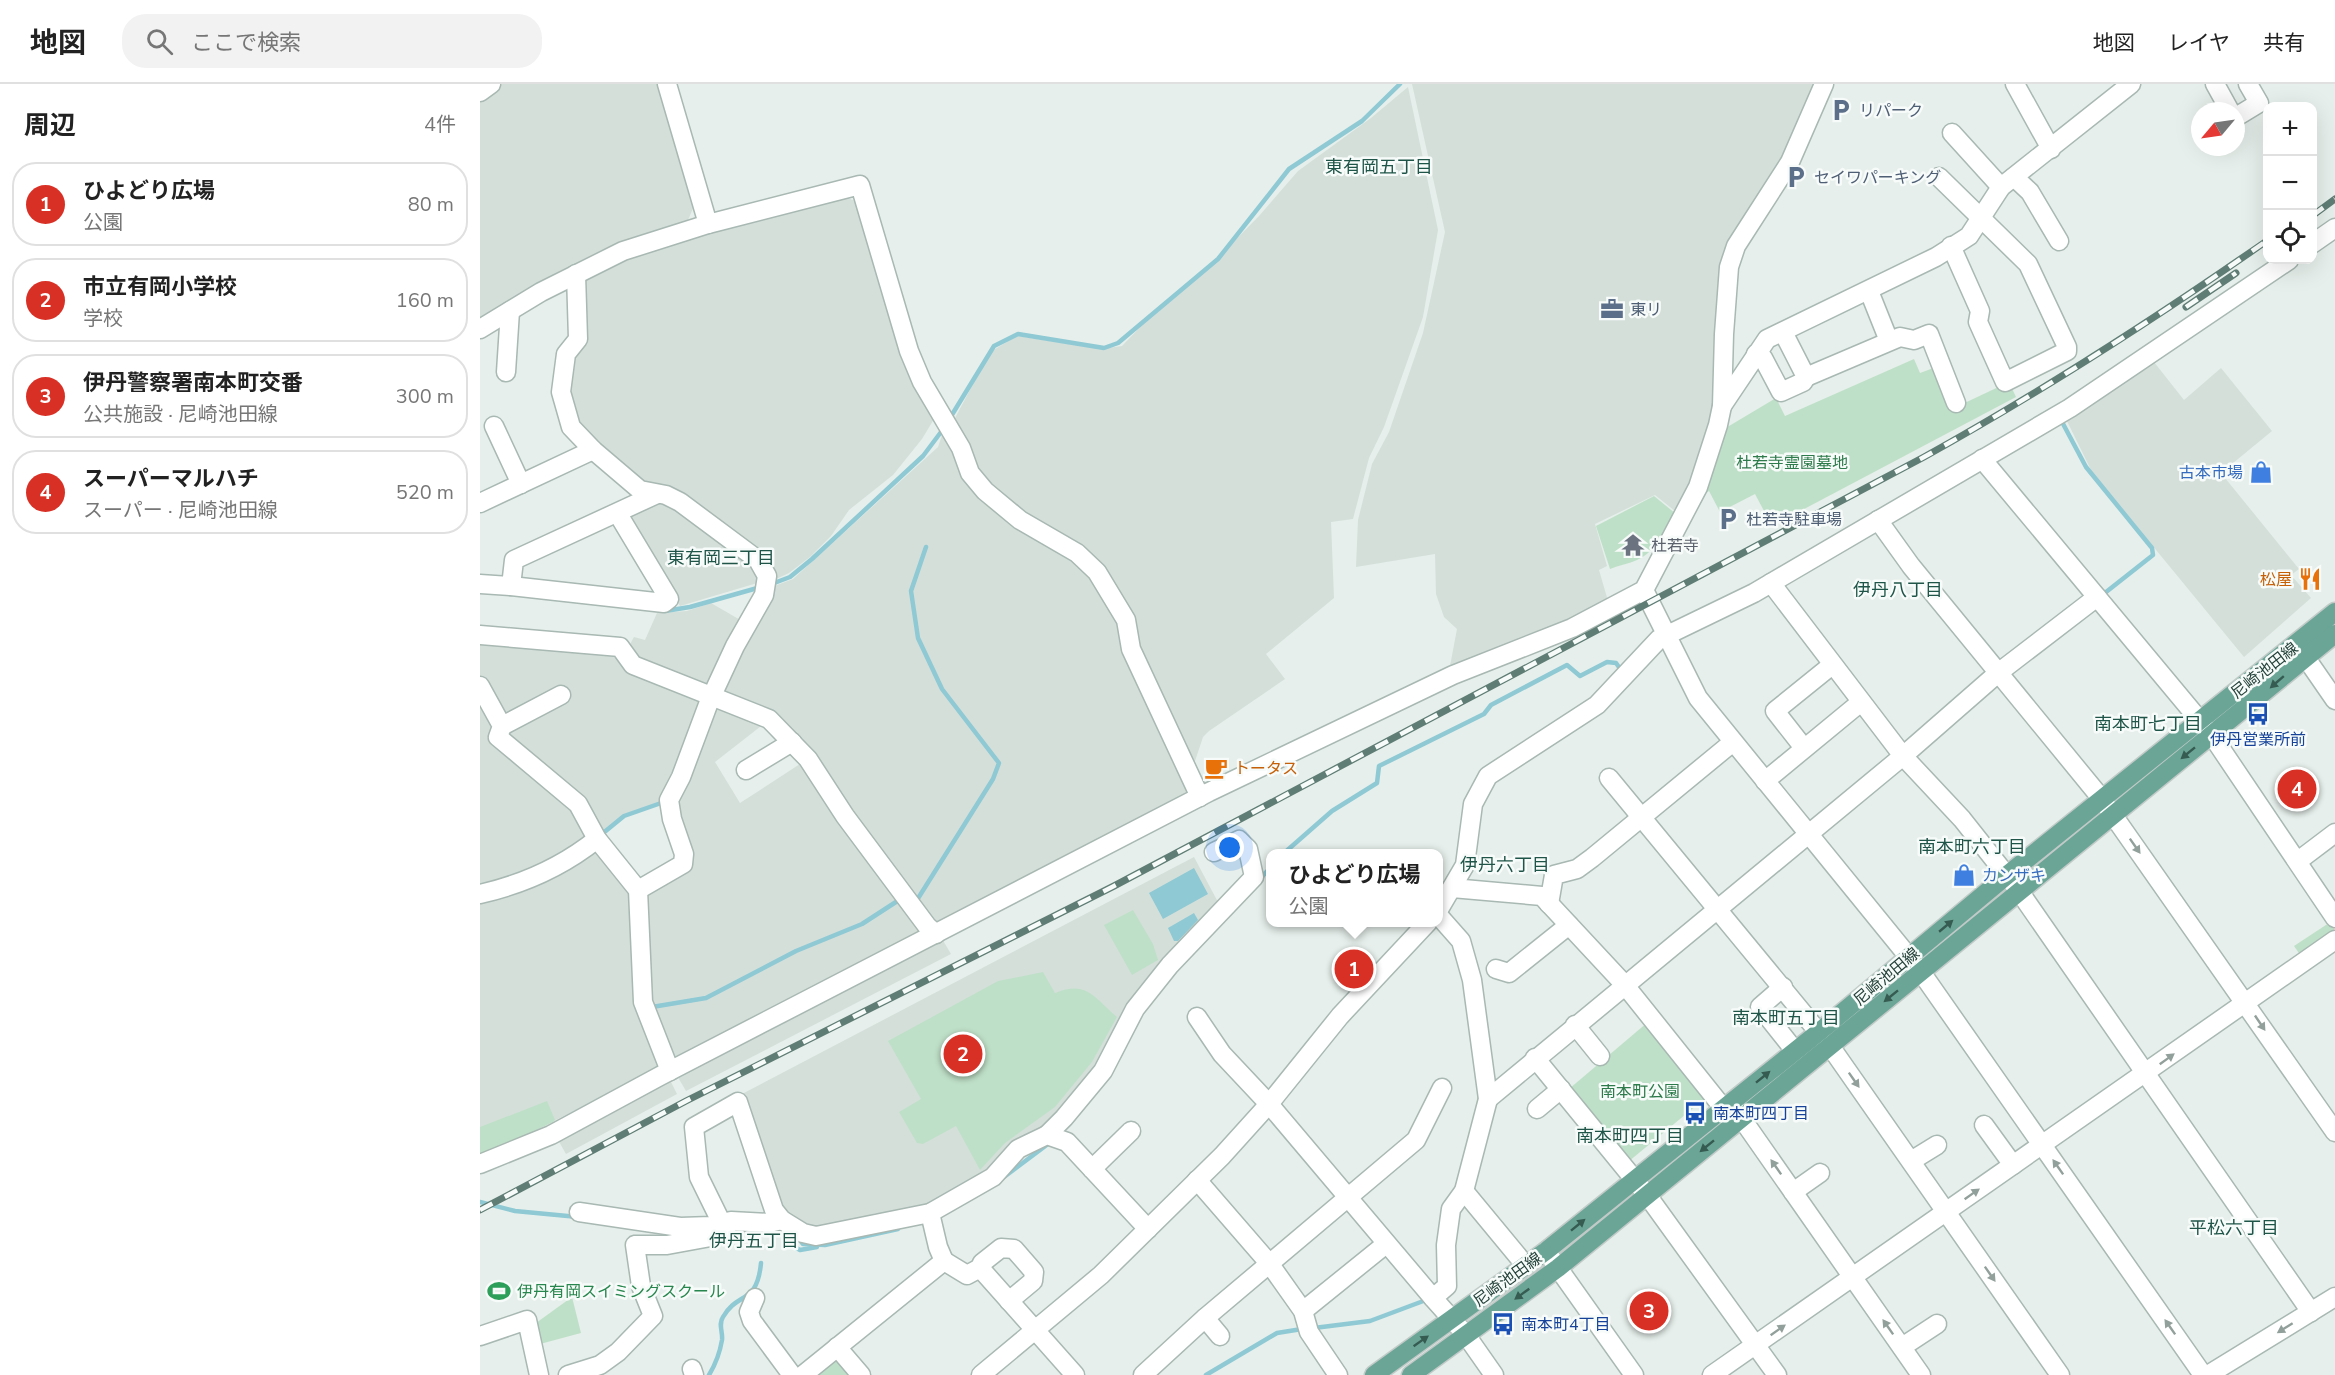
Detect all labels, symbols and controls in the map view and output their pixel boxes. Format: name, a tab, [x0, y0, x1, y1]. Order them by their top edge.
search box	[122, 14, 542, 68]
text: 地図	[30, 24, 86, 62]
icon: search	[143, 25, 176, 58]
text: ここで検索	[191, 28, 301, 58]
text: 地図	[2093, 29, 2135, 57]
text: レイヤ	[2168, 29, 2230, 57]
text: 共有	[2263, 29, 2305, 57]
parking icon: リパーク	[1828, 97, 1854, 123]
place label: リパーク	[1859, 100, 1923, 122]
north arrow	[2191, 102, 2245, 156]
map controls	[2263, 102, 2317, 264]
button: +	[2263, 102, 2317, 156]
text: 周辺	[24, 108, 76, 143]
text: 4件	[424, 111, 456, 138]
district label: 東有岡五丁目	[1325, 155, 1433, 179]
button: −	[2263, 156, 2317, 210]
parking icon: セイワパーキング	[1783, 164, 1809, 190]
place label: セイワパーキング	[1814, 167, 1941, 189]
text: ひよどり広場	[83, 176, 215, 206]
text: 1	[40, 191, 52, 218]
text: 80 m	[408, 191, 454, 218]
text: 公園	[83, 209, 123, 236]
button: locate	[2263, 210, 2317, 264]
text: 市立有岡小学校	[83, 272, 237, 302]
text: 2	[40, 287, 52, 314]
text: 160 m	[396, 287, 454, 314]
office icon: 東リ	[1599, 296, 1625, 322]
place label: 東リ	[1630, 299, 1662, 321]
text: 学校	[83, 305, 123, 332]
text: 伊丹警察署南本町交番	[83, 368, 303, 398]
text: 3	[40, 383, 52, 410]
text: 300 m	[396, 383, 454, 410]
text: 公共施設 · 尼崎池田線	[83, 401, 278, 428]
park label: 杜若寺霊園墓地	[1736, 452, 1848, 474]
shop icon: 古本市場	[2248, 459, 2274, 485]
place label: 古本市場	[2179, 462, 2243, 484]
text: スーパーマルハチ	[83, 464, 259, 494]
text: 4	[40, 479, 52, 506]
text: 520 m	[396, 479, 454, 506]
text: スーパー · 尼崎池田線	[83, 497, 278, 524]
parking icon: 杜若寺駐車場	[1715, 506, 1741, 532]
place label: 杜若寺駐車場	[1746, 509, 1842, 531]
temple icon: 杜若寺	[1620, 532, 1646, 558]
place label: 杜若寺	[1651, 535, 1699, 557]
district label: 東有岡三丁目	[667, 546, 775, 570]
restaurant icon: 松屋	[2297, 566, 2323, 592]
place label: 松屋	[2260, 569, 2292, 591]
district label: 伊丹八丁目	[1853, 578, 1943, 602]
street label: 尼崎池田線	[2226, 637, 2303, 704]
one-way arrow	[2270, 675, 2285, 688]
bus stop icon: 伊丹営業所前	[2245, 701, 2271, 727]
district label: 南本町七丁目	[2094, 712, 2202, 736]
place label: 伊丹営業所前	[2210, 729, 2306, 751]
one-way arrow	[2180, 746, 2196, 759]
cafe icon: トータス	[1203, 755, 1229, 781]
place label: トータス	[1234, 758, 1298, 780]
pin: 4	[2278, 766, 2316, 812]
your location	[1215, 833, 1244, 862]
district label: 南本町六丁目	[1918, 835, 2026, 859]
one-way arrow	[2129, 838, 2141, 854]
popup	[1266, 849, 1443, 927]
district label: 伊丹六丁目	[1460, 853, 1550, 877]
text: ひよどり広場	[1288, 860, 1421, 890]
shop icon: カンザキ	[1951, 862, 1977, 888]
place label: カンザキ	[1982, 865, 2046, 887]
text: 公園	[1288, 893, 1328, 920]
one-way arrow	[1938, 919, 1954, 932]
street label: 尼崎池田線	[1849, 943, 1924, 1011]
pin: 1	[1334, 946, 1374, 992]
one-way arrow	[1883, 990, 1899, 1003]
district label: 南本町五丁目	[1732, 1006, 1840, 1030]
one-way arrow	[2254, 1014, 2266, 1030]
pin: 2	[944, 1032, 982, 1076]
one-way arrow	[2158, 1053, 2174, 1065]
one-way arrow	[1848, 1071, 1860, 1087]
one-way arrow	[1756, 1072, 1771, 1084]
park label: 南本町公園	[1600, 1081, 1680, 1103]
bus stop icon: 南本町四丁目	[1682, 1100, 1708, 1126]
place label: 南本町四丁目	[1713, 1103, 1809, 1125]
district label: 南本町四丁目	[1576, 1124, 1684, 1148]
one-way arrow	[1700, 1139, 1715, 1152]
one-way arrow	[1770, 1160, 1782, 1176]
one-way arrow	[2052, 1160, 2064, 1176]
one-way arrow	[1964, 1189, 1980, 1200]
district label: 平松六丁目	[2189, 1216, 2279, 1240]
one-way arrow	[1570, 1219, 1585, 1232]
district label: 伊丹五丁目	[709, 1229, 799, 1253]
street label: 尼崎池田線	[1469, 1247, 1546, 1312]
one-way arrow	[1984, 1265, 1996, 1281]
sports icon: 伊丹有岡スイミングスクール	[486, 1278, 512, 1304]
place label: 伊丹有岡スイミングスクール	[517, 1281, 725, 1303]
one-way arrow	[1515, 1288, 1531, 1300]
pin: 3	[1630, 1288, 1668, 1334]
bus stop icon: 南本町4丁目	[1490, 1311, 1516, 1337]
place label: 南本町4丁目	[1521, 1314, 1611, 1336]
one-way arrow	[1883, 1319, 1894, 1335]
one-way arrow	[2165, 1319, 2176, 1335]
one-way arrow	[2277, 1322, 2293, 1333]
one-way arrow	[1770, 1325, 1786, 1336]
one-way arrow	[1413, 1335, 1429, 1347]

